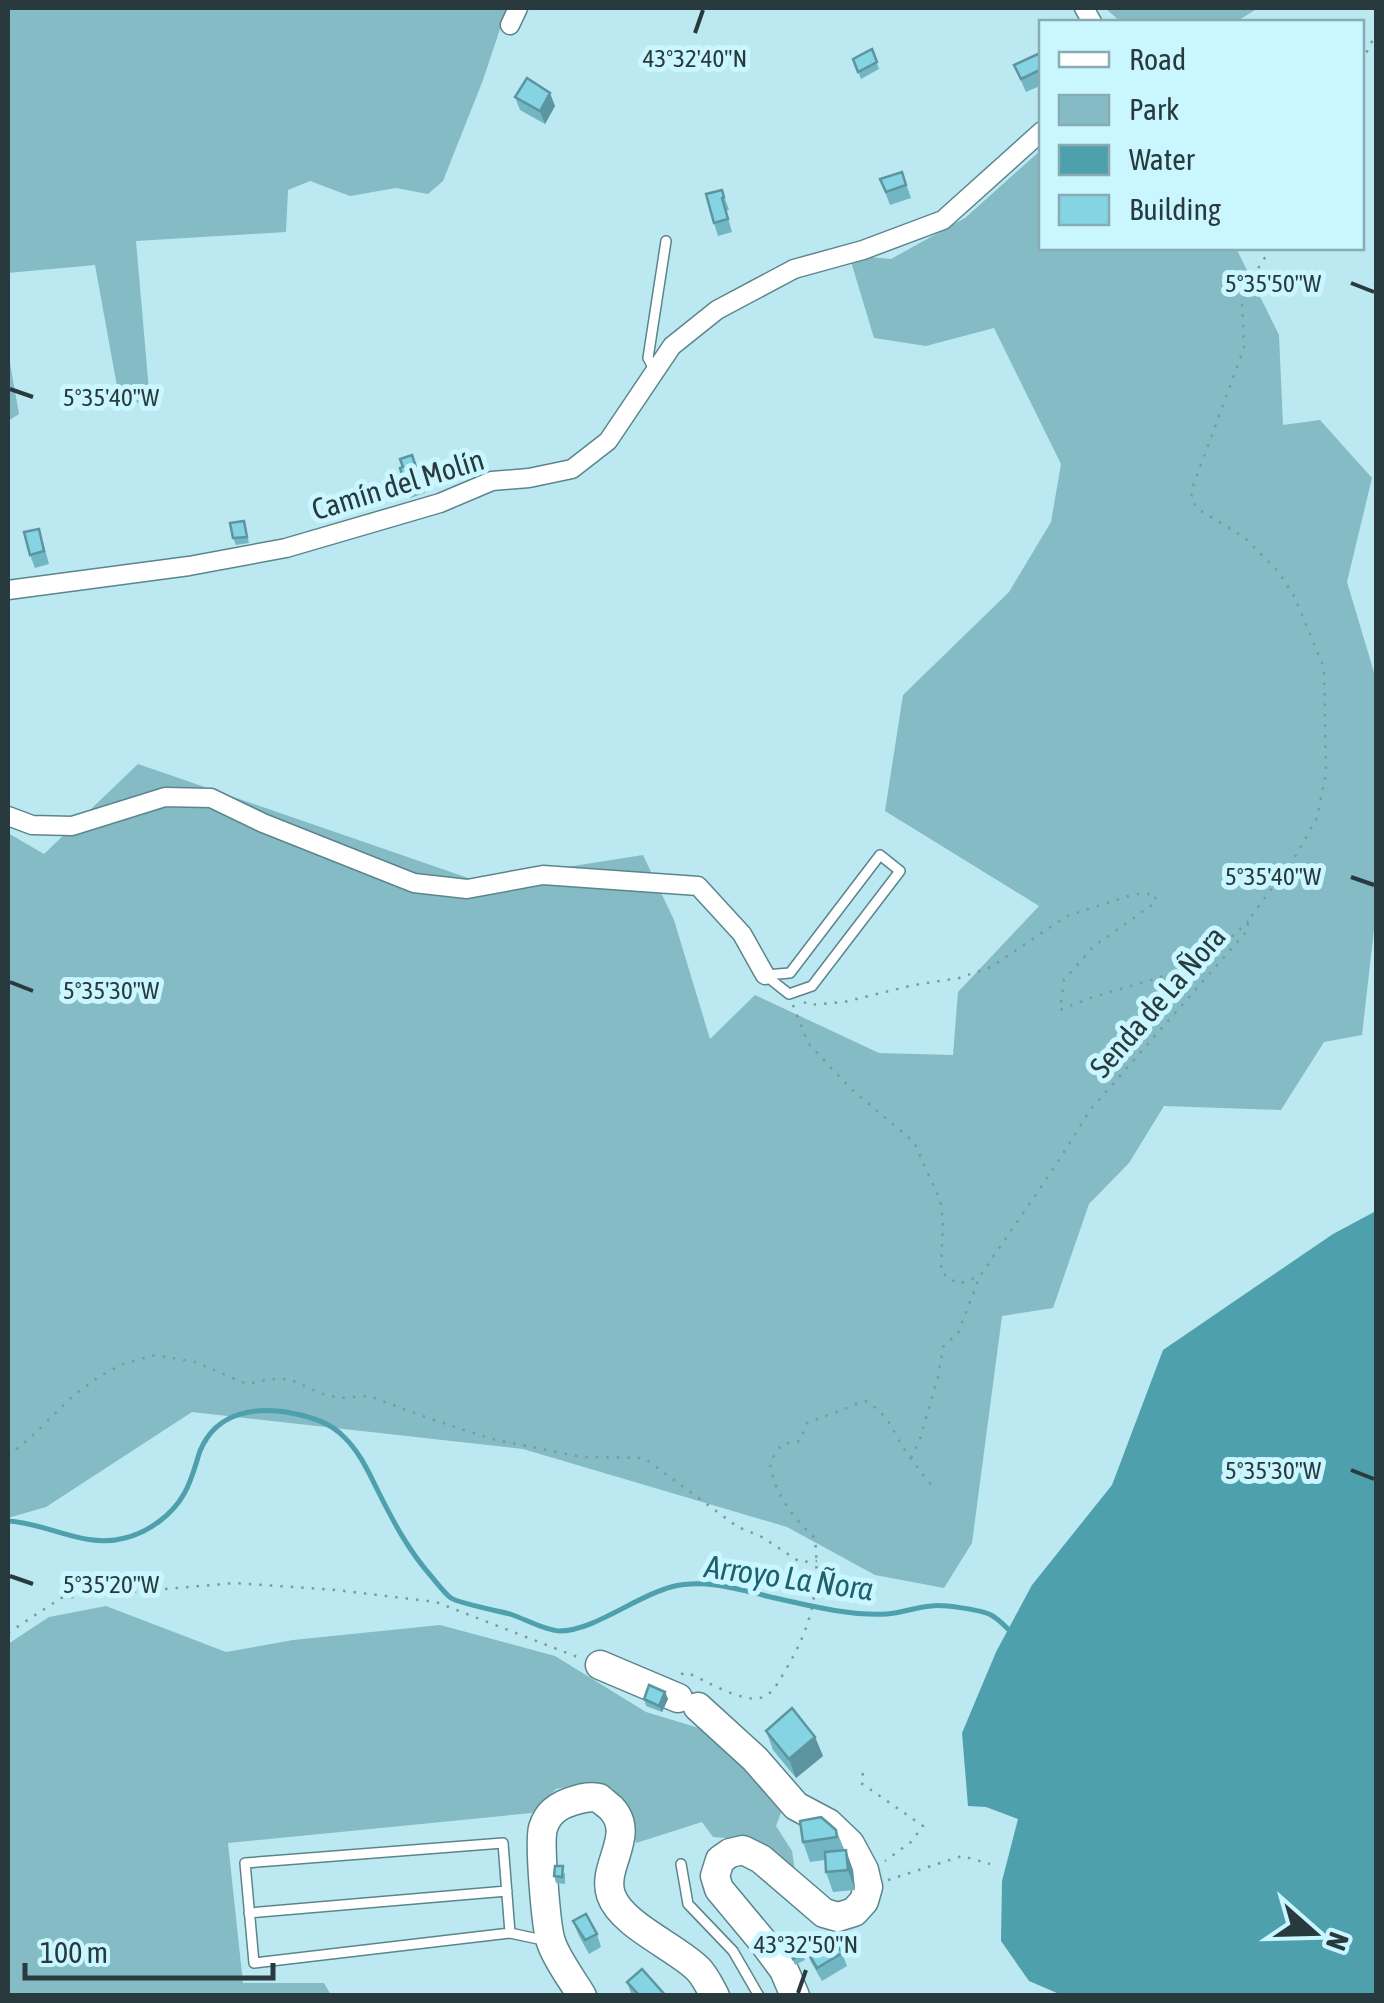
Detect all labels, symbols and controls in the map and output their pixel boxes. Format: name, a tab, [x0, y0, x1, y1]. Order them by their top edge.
legend	[1039, 20, 1364, 250]
text: Road	[1129, 42, 1186, 76]
text: 43°32'40"N	[643, 44, 747, 72]
text: Park	[1129, 92, 1179, 126]
text: Water	[1129, 142, 1196, 176]
text: Building	[1129, 192, 1221, 226]
text: 5°35'50"W	[1225, 269, 1322, 297]
text: 5°35'40"W	[63, 383, 160, 411]
street label: Camín del Molín	[308, 442, 488, 526]
text: 5°35'40"W	[1225, 862, 1322, 890]
street label: Senda de La Ñora	[1083, 919, 1232, 1084]
text: 5°35'30"W	[63, 976, 160, 1004]
text: 5°35'30"W	[1225, 1456, 1322, 1484]
water label: Arroyo La Ñora	[702, 1547, 876, 1608]
text: 5°35'20"W	[63, 1570, 160, 1598]
north arrow	[1264, 1883, 1364, 1983]
scale bar	[25, 1918, 272, 1980]
text: N	[1320, 1928, 1355, 1955]
text: 43°32'50"N	[754, 1930, 858, 1958]
text: 100 m	[40, 1935, 108, 1969]

